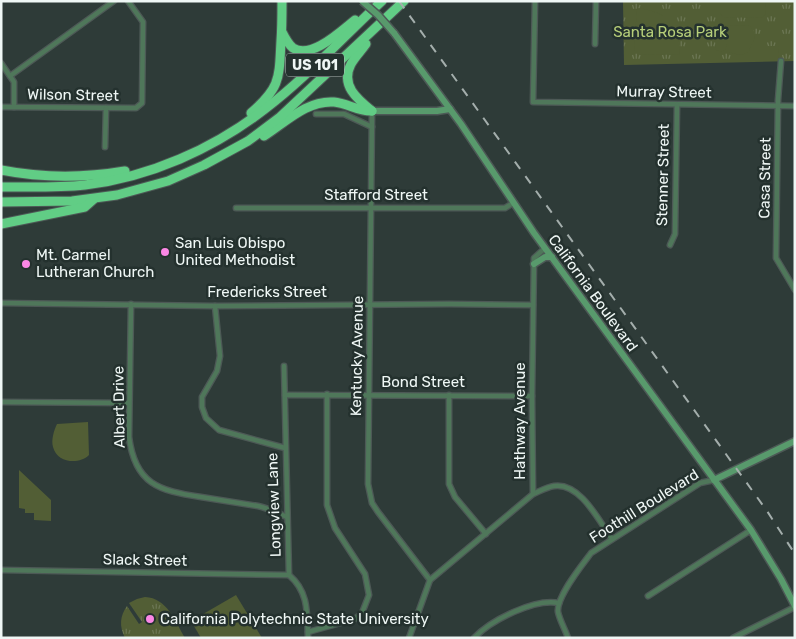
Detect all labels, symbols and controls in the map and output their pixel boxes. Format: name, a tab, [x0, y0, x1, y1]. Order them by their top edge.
park label: Santa Rosa Park	[613, 23, 727, 41]
road number: US 101	[286, 54, 344, 76]
street label: Murray Street	[616, 82, 712, 102]
street label: Wilson Street	[27, 85, 119, 105]
street label: Stenner Street	[653, 123, 673, 226]
street label: Casa Street	[755, 137, 775, 219]
street label: Stafford Street	[324, 186, 428, 204]
street label: California Boulevard	[544, 231, 642, 355]
place label: San Luis Obispo United Methodist	[175, 234, 295, 269]
place label: Mt. Carmel Lutheran Church	[36, 246, 154, 281]
marker: San Luis Obispo United Methodist	[159, 246, 171, 258]
marker: Mt. Carmel Lutheran Church	[20, 258, 32, 270]
street label: Fredericks Street	[207, 283, 327, 301]
street label: Kentucky Avenue	[347, 296, 367, 416]
street label: Hathway Avenue	[511, 362, 529, 480]
street label: Albert Drive	[109, 366, 129, 448]
street label: Bond Street	[381, 373, 465, 391]
street label: Longview Lane	[263, 452, 285, 558]
street label: Foothill Boulevard	[586, 465, 702, 547]
street label: Slack Street	[103, 550, 187, 570]
place label: California Polytechnic State University	[160, 610, 429, 628]
marker: California Polytechnic State University	[144, 613, 156, 625]

